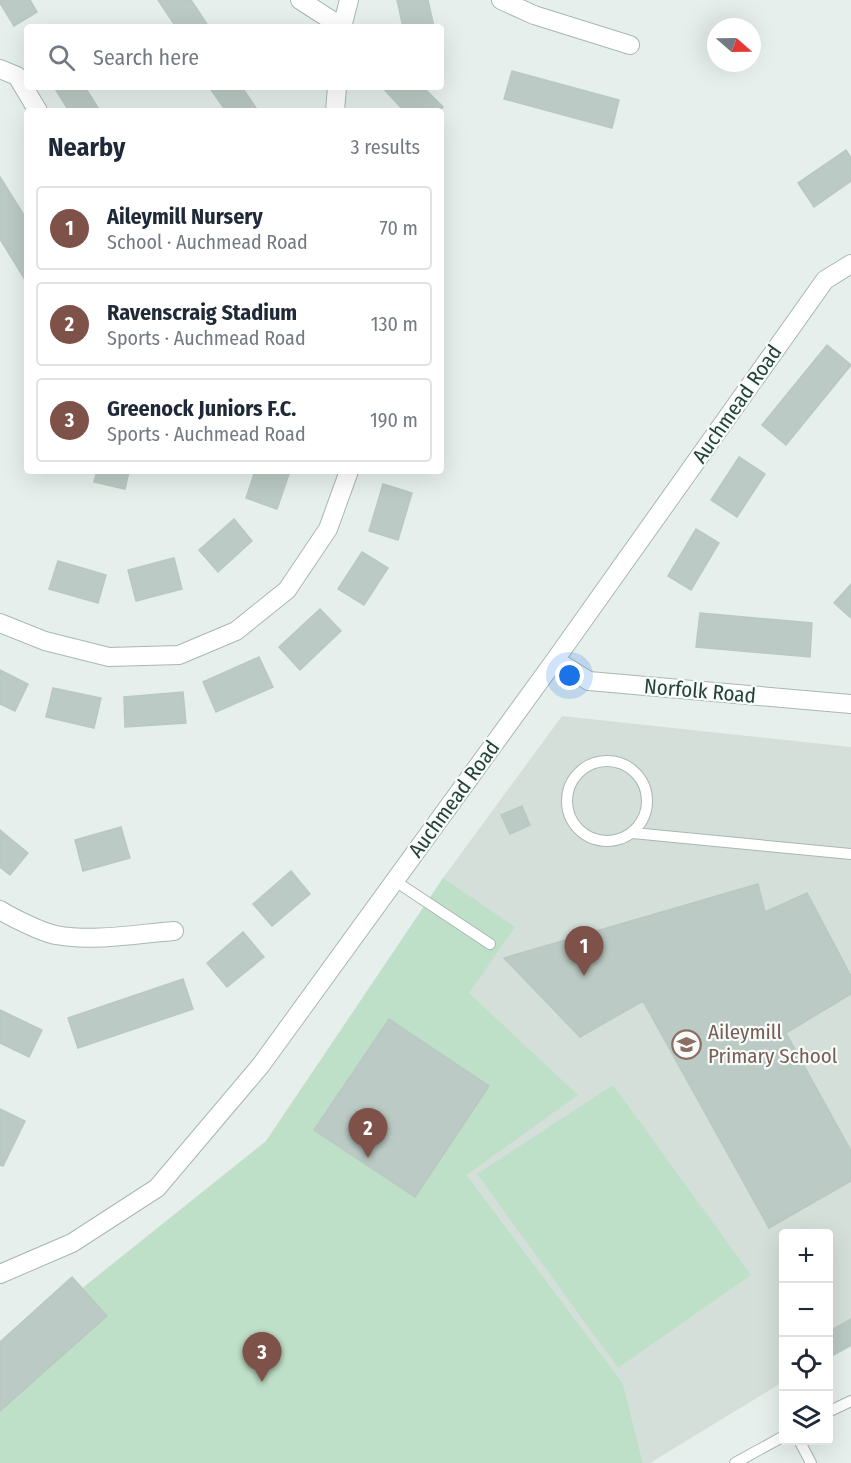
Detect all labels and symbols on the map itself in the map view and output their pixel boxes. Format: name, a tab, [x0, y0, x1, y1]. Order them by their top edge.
north arrow	[707, 18, 761, 72]
street label: Auchmead Road	[687, 340, 787, 468]
your location	[555, 661, 584, 690]
street label: Norfolk Road	[643, 673, 757, 709]
street label: Auchmead Road	[403, 735, 505, 863]
pin: 1	[564, 926, 604, 976]
place label: Aileymill Primary School	[708, 1019, 838, 1069]
school or university icon: Aileymill Primary School	[671, 1028, 703, 1060]
pin: 2	[348, 1108, 388, 1158]
pin: 3	[242, 1332, 282, 1382]

